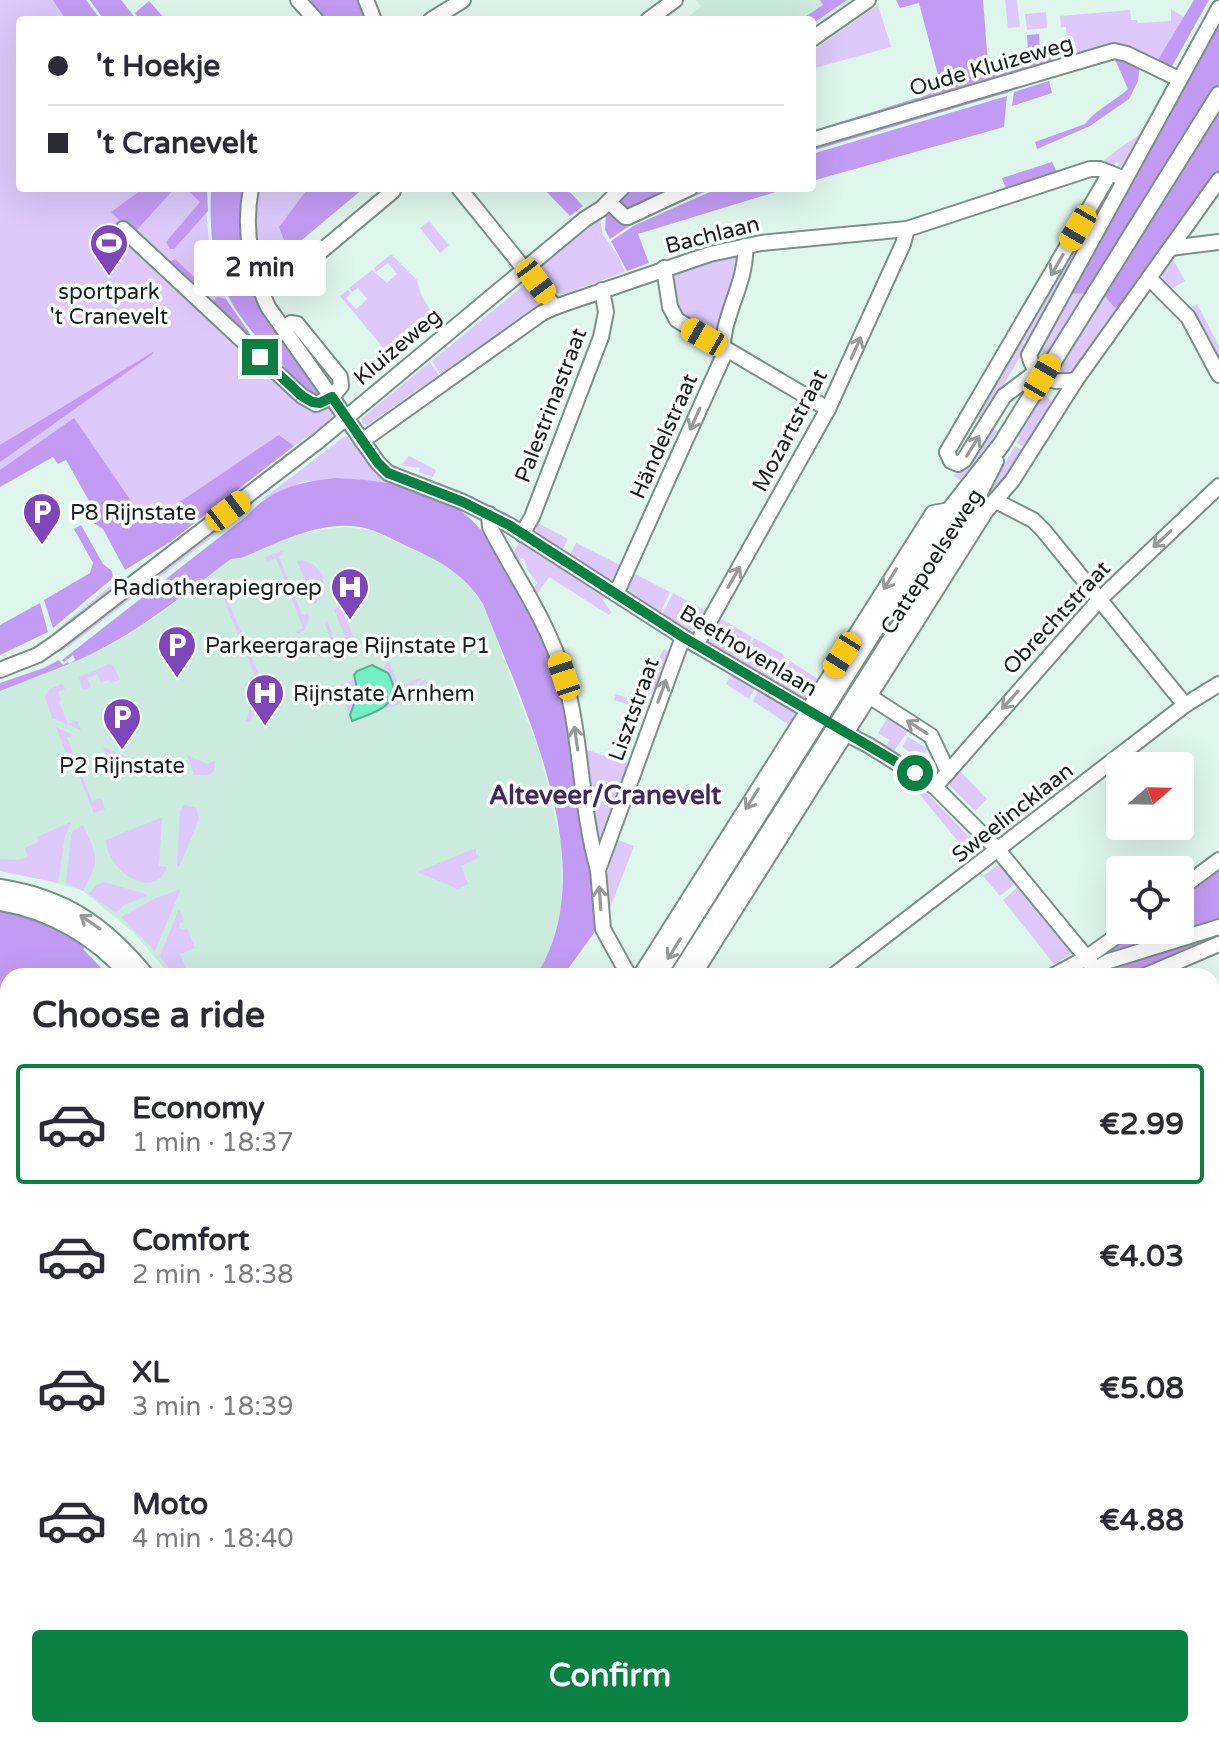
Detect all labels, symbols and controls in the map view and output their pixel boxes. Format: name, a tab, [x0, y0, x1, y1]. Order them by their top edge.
street label: Oude Kluizeweg	[906, 30, 1076, 102]
text: 't Hoekje	[96, 48, 220, 85]
text: 't Cranevelt	[96, 125, 258, 162]
car	[1056, 201, 1100, 255]
street label: Bachlaan	[662, 211, 762, 259]
sports icon: sportpark 't Cranevelt	[88, 222, 130, 277]
callout: 2 min	[194, 241, 326, 297]
text: 2 min	[225, 252, 295, 283]
one-way arrow	[1049, 253, 1065, 276]
car	[512, 255, 560, 307]
place label: sportpark 't Cranevelt	[50, 279, 168, 330]
street label: Kluizeweg	[349, 303, 447, 391]
car	[677, 315, 731, 359]
street label: Palestrinastraat	[510, 325, 592, 486]
one-way arrow	[849, 336, 864, 360]
route end	[242, 339, 278, 375]
car	[1020, 350, 1064, 404]
street label: Mozartstraat	[747, 365, 833, 496]
street label: Händelstraat	[625, 370, 703, 503]
one-way arrow	[687, 407, 702, 431]
one-way arrow	[966, 435, 982, 458]
street label: Cattepoelseweg	[875, 484, 989, 639]
car	[202, 487, 254, 535]
parking icon: P8 Rijnstate	[21, 491, 63, 546]
place label: P8 Rijnstate	[70, 500, 196, 526]
one-way arrow	[1152, 530, 1172, 549]
street label: Obrechtstraat	[998, 556, 1116, 680]
hospital icon: Radiotherapiegroep	[329, 566, 371, 621]
one-way arrow	[726, 566, 742, 589]
one-way arrow	[882, 567, 899, 589]
place label: Radiotherapiegroep	[113, 575, 322, 601]
street label: Beethovenlaan	[675, 600, 822, 702]
parking icon: Parkeergarage Rijnstate P1	[156, 624, 198, 679]
car	[819, 628, 865, 682]
place label: Parkeergarage Rijnstate P1	[205, 633, 490, 659]
car	[545, 649, 583, 703]
street label: Lisztstraat	[603, 654, 665, 765]
hospital icon: Rijnstate Arnhem	[244, 672, 286, 727]
one-way arrow	[656, 679, 671, 704]
place label: Rijnstate Arnhem	[293, 681, 475, 707]
one-way arrow	[1001, 689, 1020, 710]
parking icon: P2 Rijnstate	[101, 696, 143, 751]
one-way arrow	[906, 719, 929, 735]
one-way arrow	[568, 725, 583, 751]
north arrow	[1106, 752, 1194, 840]
map controls	[1106, 752, 1194, 944]
place label: P2 Rijnstate	[59, 753, 185, 779]
route start	[897, 755, 933, 791]
street label: Sweelincklaan	[947, 757, 1078, 868]
district label: Alteveer/Cranevelt	[489, 780, 721, 811]
one-way arrow	[744, 787, 760, 810]
button: locate	[1106, 856, 1194, 944]
one-way arrow	[592, 885, 607, 912]
one-way arrow	[80, 914, 102, 930]
one-way arrow	[665, 938, 682, 960]
text: Choose a ride	[32, 994, 265, 1037]
icon: car	[36, 1088, 108, 1160]
text: Economy	[132, 1090, 265, 1127]
text: €2.99	[1099, 1106, 1184, 1143]
text: 1 min · 18:37	[132, 1127, 294, 1158]
icon: car	[36, 1220, 108, 1292]
text: Comfort	[132, 1222, 250, 1259]
text: €4.03	[1099, 1238, 1184, 1275]
text: 2 min · 18:38	[132, 1259, 294, 1290]
icon: car	[36, 1352, 108, 1424]
text: XL	[132, 1354, 169, 1391]
text: €5.08	[1100, 1370, 1184, 1407]
text: 3 min · 18:39	[132, 1391, 294, 1422]
icon: car	[36, 1484, 108, 1556]
text: Moto	[132, 1486, 208, 1523]
text: €4.88	[1099, 1502, 1184, 1539]
text: 4 min · 18:40	[132, 1523, 294, 1554]
button: Confirm	[32, 1630, 1188, 1722]

